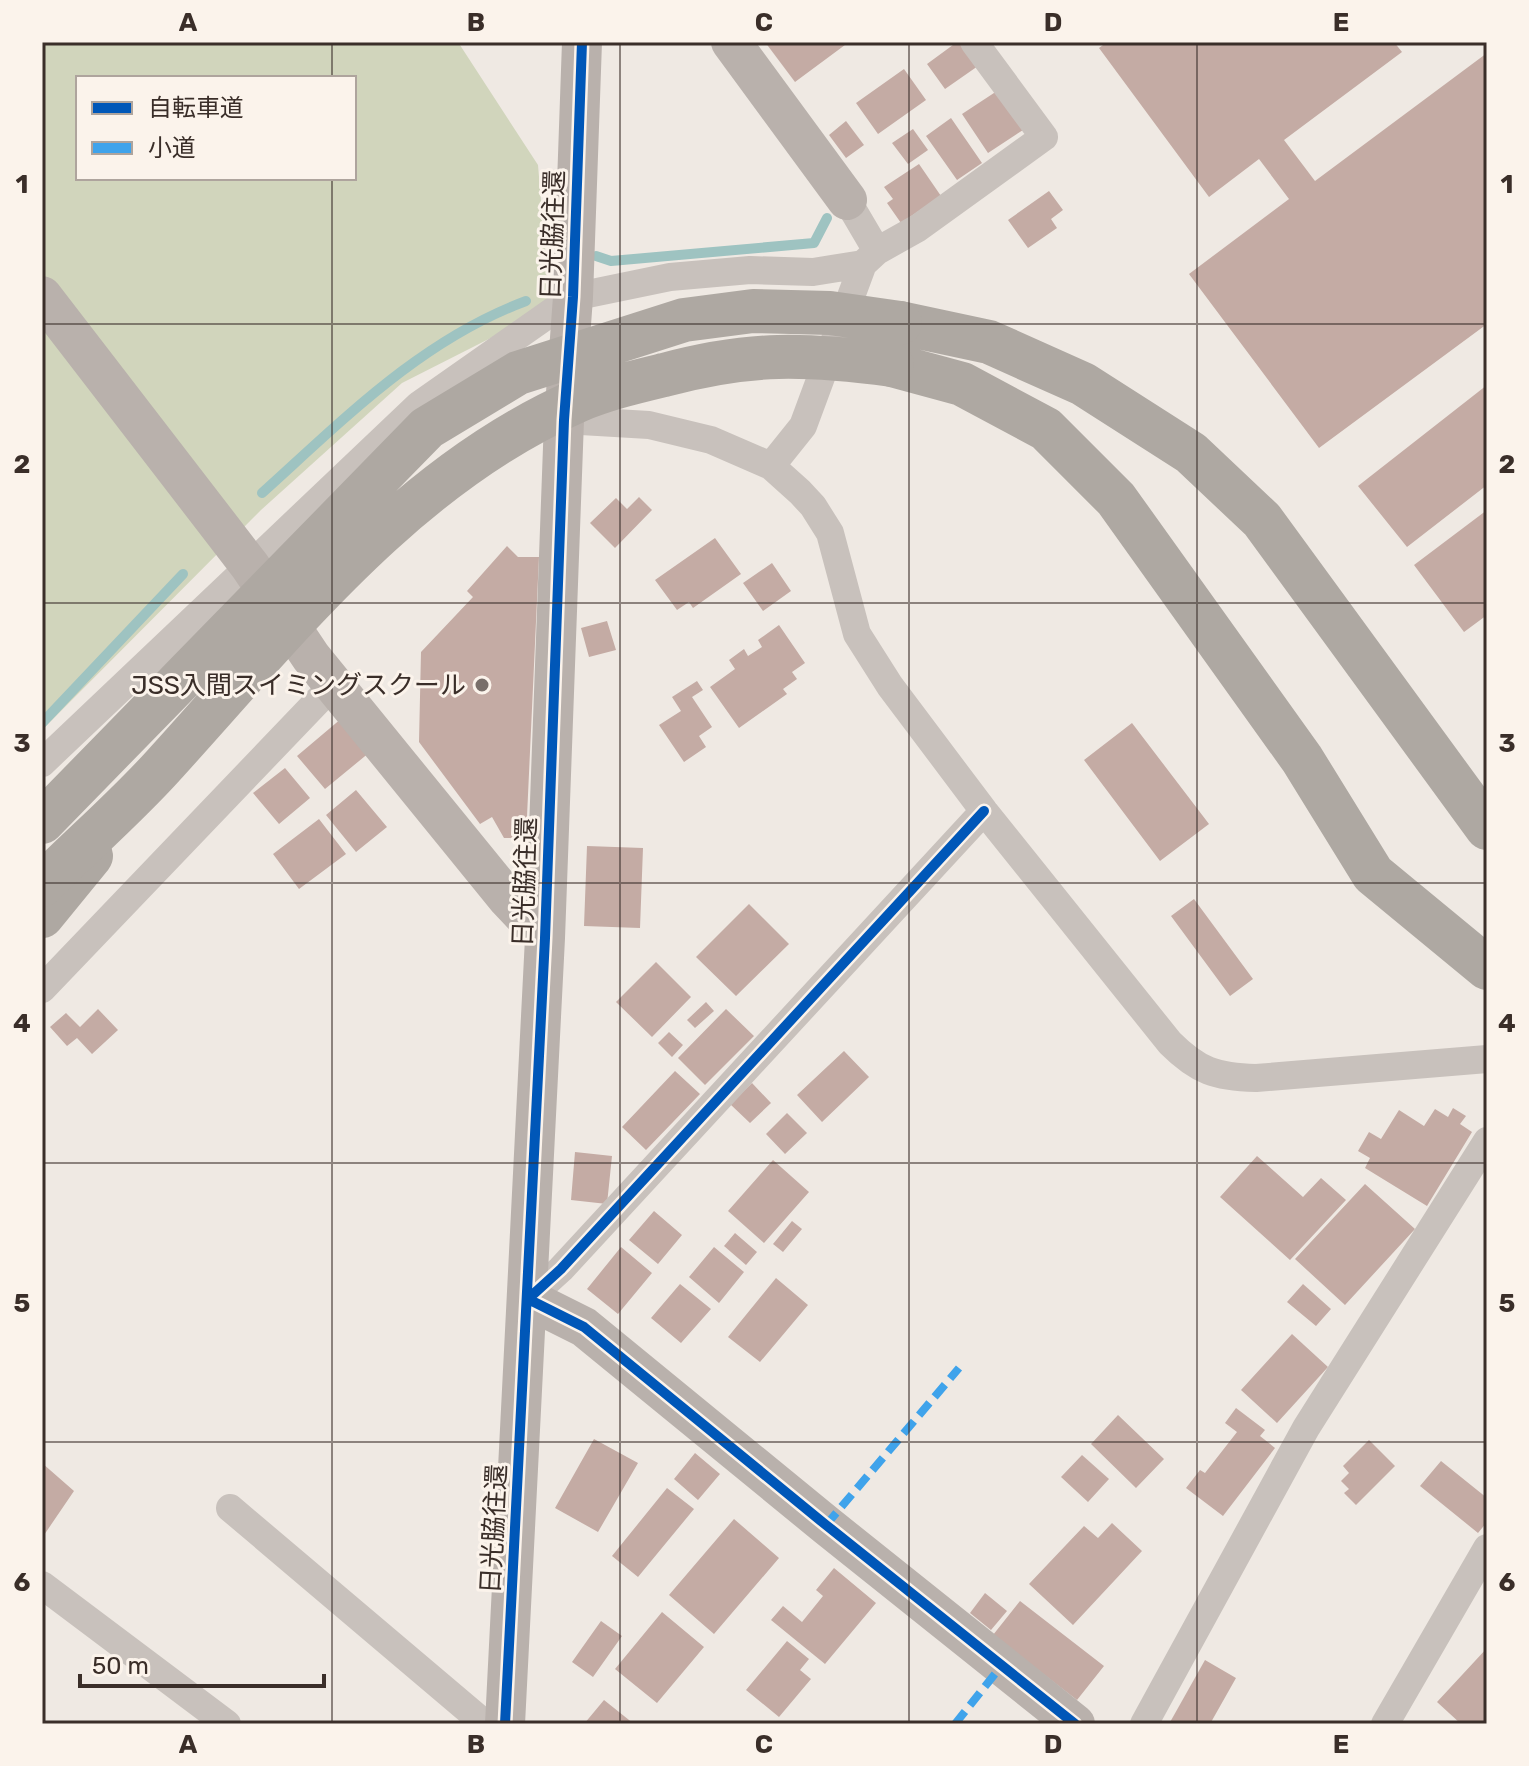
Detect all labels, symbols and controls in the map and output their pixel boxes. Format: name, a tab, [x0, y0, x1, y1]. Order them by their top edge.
text: A	[179, 7, 198, 38]
text: B	[467, 7, 485, 38]
text: C	[755, 7, 773, 38]
text: D	[1044, 7, 1062, 38]
text: E	[1333, 7, 1349, 38]
legend	[76, 76, 356, 180]
text: 自転車道	[148, 94, 244, 122]
text: 小道	[148, 134, 196, 162]
text: 1	[16, 169, 28, 200]
street label: 日光脇往還	[535, 169, 571, 301]
text: 1	[1501, 169, 1513, 200]
text: 2	[14, 449, 30, 480]
text: 2	[1499, 449, 1515, 480]
place label: JSS入間スイミングスクール	[131, 670, 466, 701]
marker: JSS入間スイミングスクール	[473, 676, 491, 694]
text: 3	[13, 728, 31, 759]
text: 3	[1498, 728, 1516, 759]
street label: 日光脇往還	[507, 816, 543, 948]
text: 4	[13, 1008, 31, 1039]
text: 4	[1498, 1008, 1516, 1039]
text: 5	[14, 1288, 30, 1319]
text: 5	[1499, 1288, 1515, 1319]
street label: 日光脇往還	[475, 1463, 513, 1595]
text: 6	[14, 1567, 31, 1598]
text: 6	[1499, 1567, 1516, 1598]
scale bar	[80, 1638, 324, 1688]
text: 50 m	[92, 1652, 149, 1680]
text: A	[179, 1729, 198, 1760]
text: B	[467, 1729, 485, 1760]
text: C	[755, 1729, 773, 1760]
text: D	[1044, 1729, 1062, 1760]
text: E	[1333, 1729, 1349, 1760]

